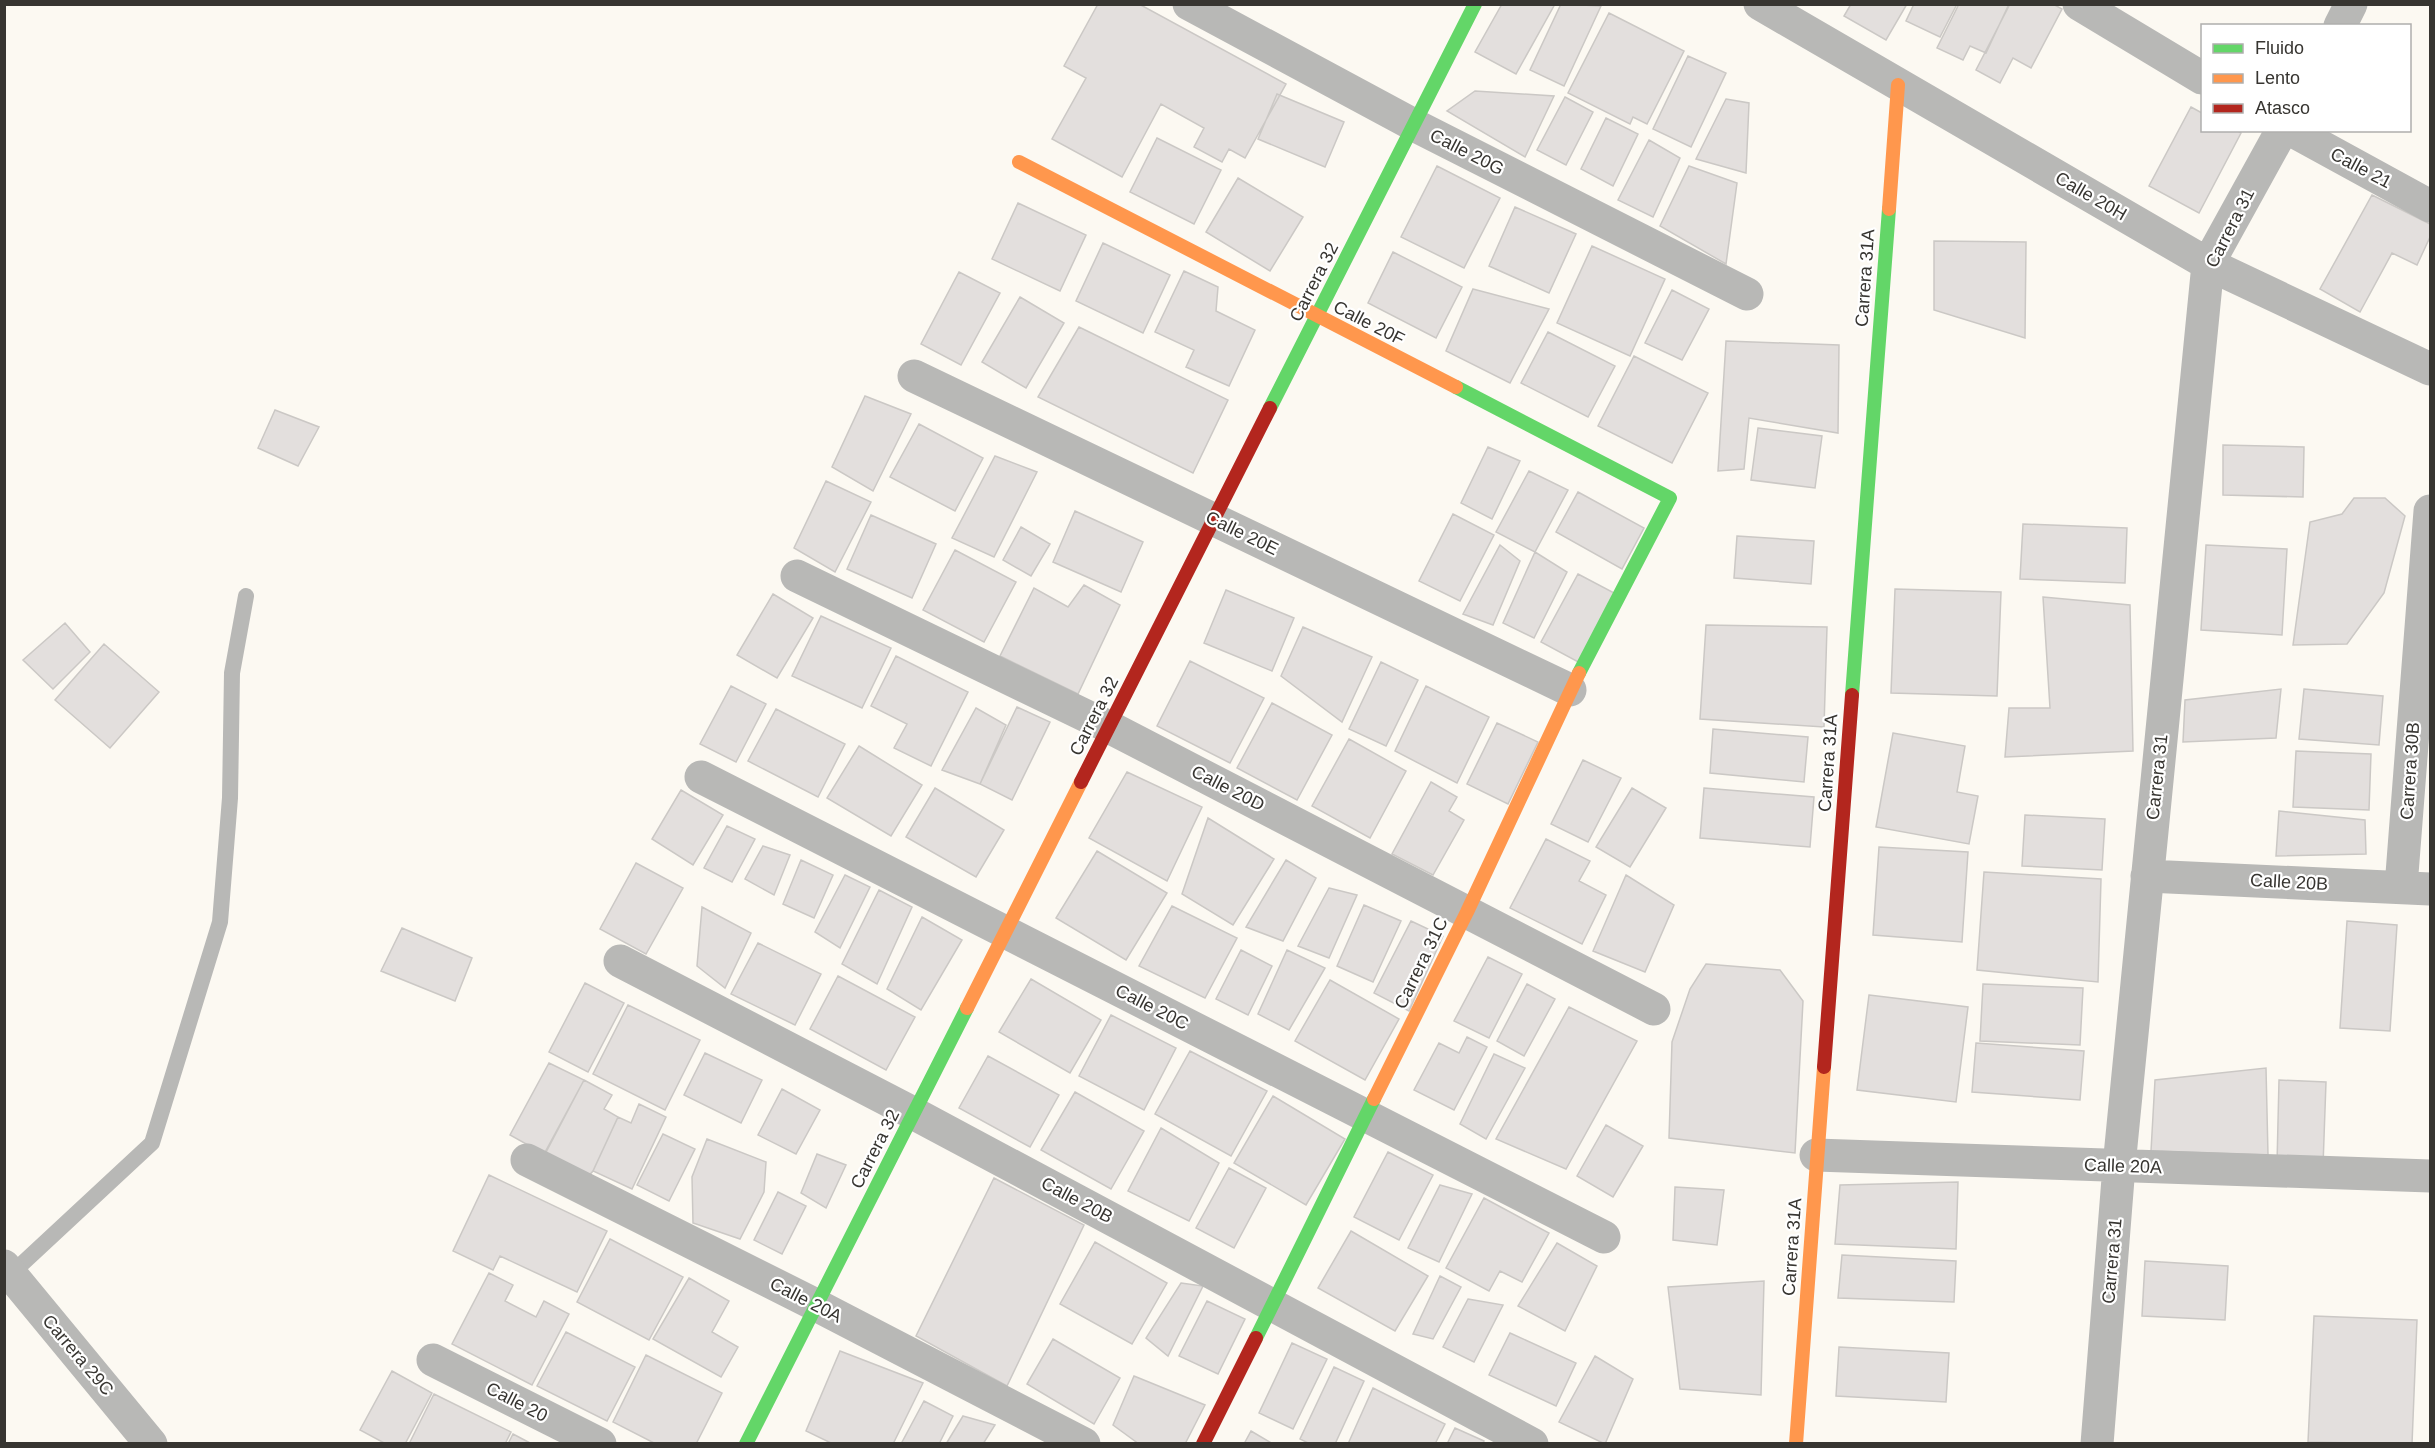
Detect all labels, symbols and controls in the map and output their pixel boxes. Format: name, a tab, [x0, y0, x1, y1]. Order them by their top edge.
legend	[2201, 24, 2411, 132]
text: Fluido	[2255, 38, 2304, 58]
text: Lento	[2255, 68, 2300, 88]
text: Atasco	[2255, 98, 2310, 118]
street label: Calle 20G	[1427, 125, 1507, 179]
street label: Calle 21	[2327, 144, 2395, 192]
street label: Calle 20H	[2052, 168, 2130, 224]
street label: Carrera 31	[2202, 185, 2258, 271]
street label: Carrera 31A	[1852, 228, 1878, 328]
street label: Carrera 32	[1286, 239, 1342, 325]
street label: Calle 20F	[1330, 297, 1408, 349]
street label: Calle 20E	[1203, 507, 1281, 559]
street label: Carrera 32	[1066, 673, 1122, 759]
street label: Carrera 31A	[1815, 713, 1841, 813]
street label: Carrera 30B	[2397, 721, 2423, 821]
street label: Carrera 31	[2143, 733, 2171, 821]
street label: Calle 20D	[1188, 761, 1268, 815]
street label: Calle 20B	[2250, 870, 2328, 894]
street label: Carrera 31C	[1390, 914, 1452, 1012]
street label: Calle 20C	[1112, 980, 1192, 1034]
street label: Carrera 32	[847, 1106, 903, 1192]
street label: Calle 20A	[2084, 1155, 2162, 1177]
street label: Calle 20B	[1038, 1173, 1116, 1227]
street label: Carrera 31A	[1779, 1197, 1805, 1297]
street label: Carrera 31	[2098, 1217, 2126, 1305]
street label: Calle 20A	[767, 1273, 845, 1327]
street label: Carrera 29C	[39, 1311, 117, 1399]
street label: Calle 20	[483, 1378, 551, 1426]

